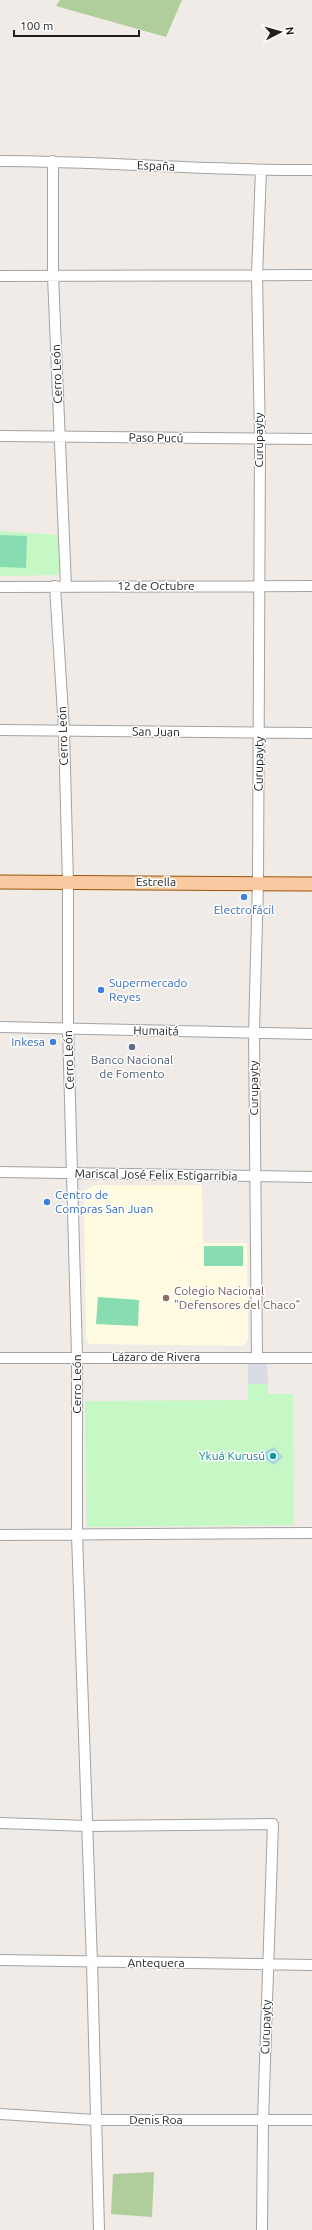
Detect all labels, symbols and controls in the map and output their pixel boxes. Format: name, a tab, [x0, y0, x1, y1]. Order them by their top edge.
scale bar	[14, 12, 139, 38]
north arrow	[260, 12, 300, 52]
text: 100 m	[20, 19, 53, 32]
text: N	[284, 26, 296, 36]
street label: España	[137, 158, 175, 173]
street label: Cerro León	[49, 344, 64, 404]
street label: Curupayty	[252, 412, 265, 467]
street label: Paso Pucú	[129, 431, 183, 444]
street label: 12 de Octubre	[117, 579, 195, 592]
street label: Cerro León	[55, 706, 70, 766]
street label: San Juan	[132, 725, 180, 738]
street label: Curupayty	[252, 736, 265, 792]
street label: Estrella	[136, 875, 176, 888]
marker: Electrofácil	[239, 892, 249, 902]
place label: Electrofácil	[214, 903, 274, 916]
place label: Supermercado Reyes	[109, 976, 188, 1003]
marker: Supermercado Reyes	[96, 985, 106, 995]
street label: Humaitá	[133, 1024, 179, 1037]
street label: Cerro León	[61, 1030, 76, 1090]
place label: Inkesa	[11, 1035, 45, 1048]
marker: Inkesa	[48, 1037, 58, 1047]
marker: Banco Nacional de Fomento	[127, 1042, 137, 1052]
place label: Banco Nacional de Fomento	[91, 1053, 173, 1080]
street label: Curupayty	[247, 1060, 260, 1115]
street label: Mariscal José Felix Estigarribia	[74, 1167, 238, 1182]
place label: Centro de Compras San Juan	[55, 1188, 153, 1215]
marker: Centro de Compras San Juan	[42, 1197, 52, 1207]
place label: Colegio Nacional "Defensores del Chaco"	[174, 1284, 300, 1311]
marker: Colegio Nacional "Defensores del Chaco"	[161, 1293, 171, 1303]
street label: Lázaro de Rivera	[112, 1350, 200, 1363]
street label: Cerro León	[70, 1354, 83, 1414]
place label: Ykuá Kurusú	[199, 1449, 265, 1462]
marker: Ykuá Kurusú	[268, 1451, 278, 1461]
street label: Antequera	[127, 1956, 185, 1969]
street label: Curupayty	[258, 1999, 273, 2055]
street label: Denis Roa	[129, 2113, 183, 2126]

